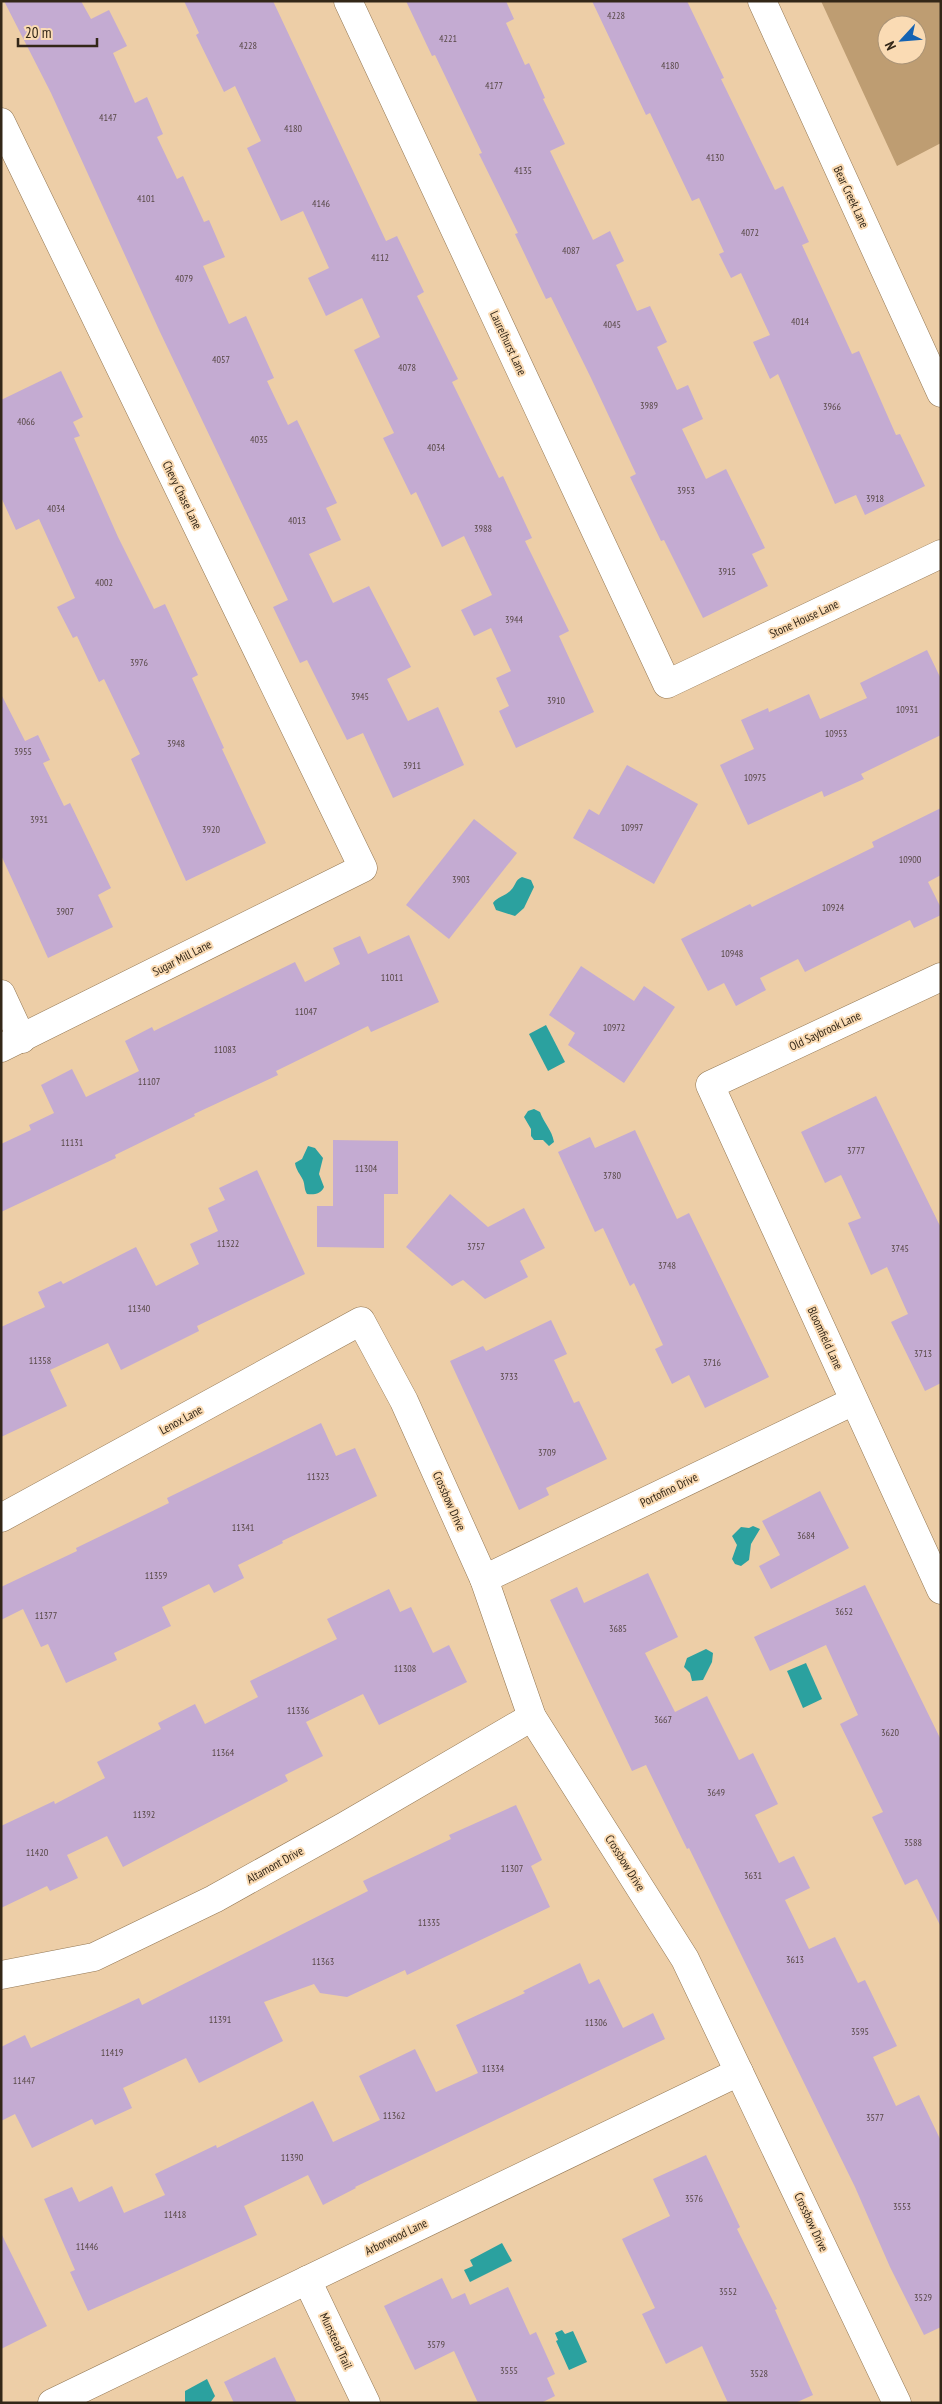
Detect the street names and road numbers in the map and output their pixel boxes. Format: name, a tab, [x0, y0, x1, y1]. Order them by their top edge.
street label: Bear Creek Lane	[831, 164, 872, 230]
street label: Laurelhurst Lane	[487, 308, 530, 377]
street label: Chevy Chase Lane	[159, 458, 205, 531]
street label: Stone House Lane	[767, 596, 841, 641]
street label: Sugar Mill Lane	[150, 936, 214, 979]
street label: Old Saybrook Lane	[787, 1007, 863, 1054]
street label: Bloomfield Lane	[804, 1304, 846, 1371]
street label: Lenox Lane	[157, 1402, 205, 1437]
street label: Crossbow Drive	[430, 1469, 469, 1533]
street label: Portofino Drive	[638, 1469, 700, 1510]
street label: Crossbow Drive	[602, 1832, 649, 1894]
street label: Altamont Drive	[244, 1843, 306, 1886]
street label: Crossbow Drive	[791, 2190, 832, 2254]
street label: Arborwood Lane	[362, 2215, 429, 2258]
street label: Munstead Trail	[317, 2310, 356, 2372]

